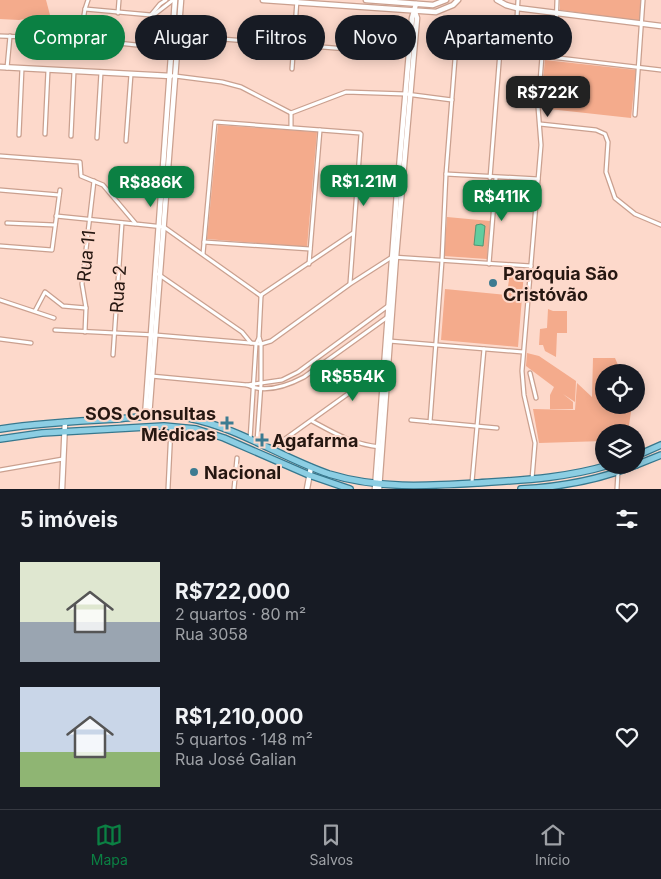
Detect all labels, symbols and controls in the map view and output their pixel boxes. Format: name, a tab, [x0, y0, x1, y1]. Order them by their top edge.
chip: Comprar	[15, 15, 125, 60]
chip: Alugar	[135, 15, 227, 60]
chip: Filtros	[237, 15, 325, 60]
chip: Novo	[335, 15, 416, 60]
chip: Apartamento	[426, 15, 572, 60]
pin: R$722K	[507, 76, 589, 118]
text: R$722K	[517, 82, 579, 102]
pin: R$1.21M	[318, 164, 410, 207]
pin: R$886K	[110, 166, 192, 208]
text: R$1.21M	[331, 171, 397, 191]
text: R$886K	[119, 172, 183, 192]
pin: R$411K	[461, 180, 543, 222]
text: R$411K	[474, 186, 530, 206]
street label: Rua 11	[73, 229, 99, 283]
place label: Paróquia São Cristóvão	[503, 263, 618, 305]
street label: Rua 2	[106, 264, 130, 314]
marker: Paróquia São Cristóvão	[487, 277, 499, 289]
pin: R$554K	[312, 360, 394, 402]
map controls	[595, 364, 645, 474]
button: locate	[595, 364, 645, 414]
text: R$554K	[321, 366, 385, 386]
place label: SOS Consultas Médicas	[85, 403, 216, 445]
marker: SOS Consultas Médicas	[220, 416, 234, 430]
button: layers	[595, 424, 645, 474]
place label: Agafarma	[272, 430, 358, 451]
marker: Agafarma	[256, 434, 268, 446]
place label: Nacional	[204, 462, 281, 483]
marker: Nacional	[188, 466, 200, 478]
icon: filters	[613, 505, 641, 533]
text: 5 imóveis	[20, 507, 118, 532]
text: R$722,000	[175, 579, 290, 604]
icon: home	[60, 582, 120, 642]
icon: heart	[613, 598, 641, 626]
text: 2 quartos · 80 m²	[175, 604, 306, 624]
text: Rua 3058	[175, 624, 248, 644]
text: R$1,210,000	[175, 704, 303, 729]
icon: home	[60, 707, 120, 767]
icon: heart	[613, 723, 641, 751]
text: 5 quartos · 148 m²	[175, 729, 313, 749]
text: Rua José Galian	[175, 749, 296, 769]
tab: Mapa	[91, 821, 128, 868]
tab: Salvos	[310, 821, 353, 868]
tab: Início	[535, 821, 570, 868]

